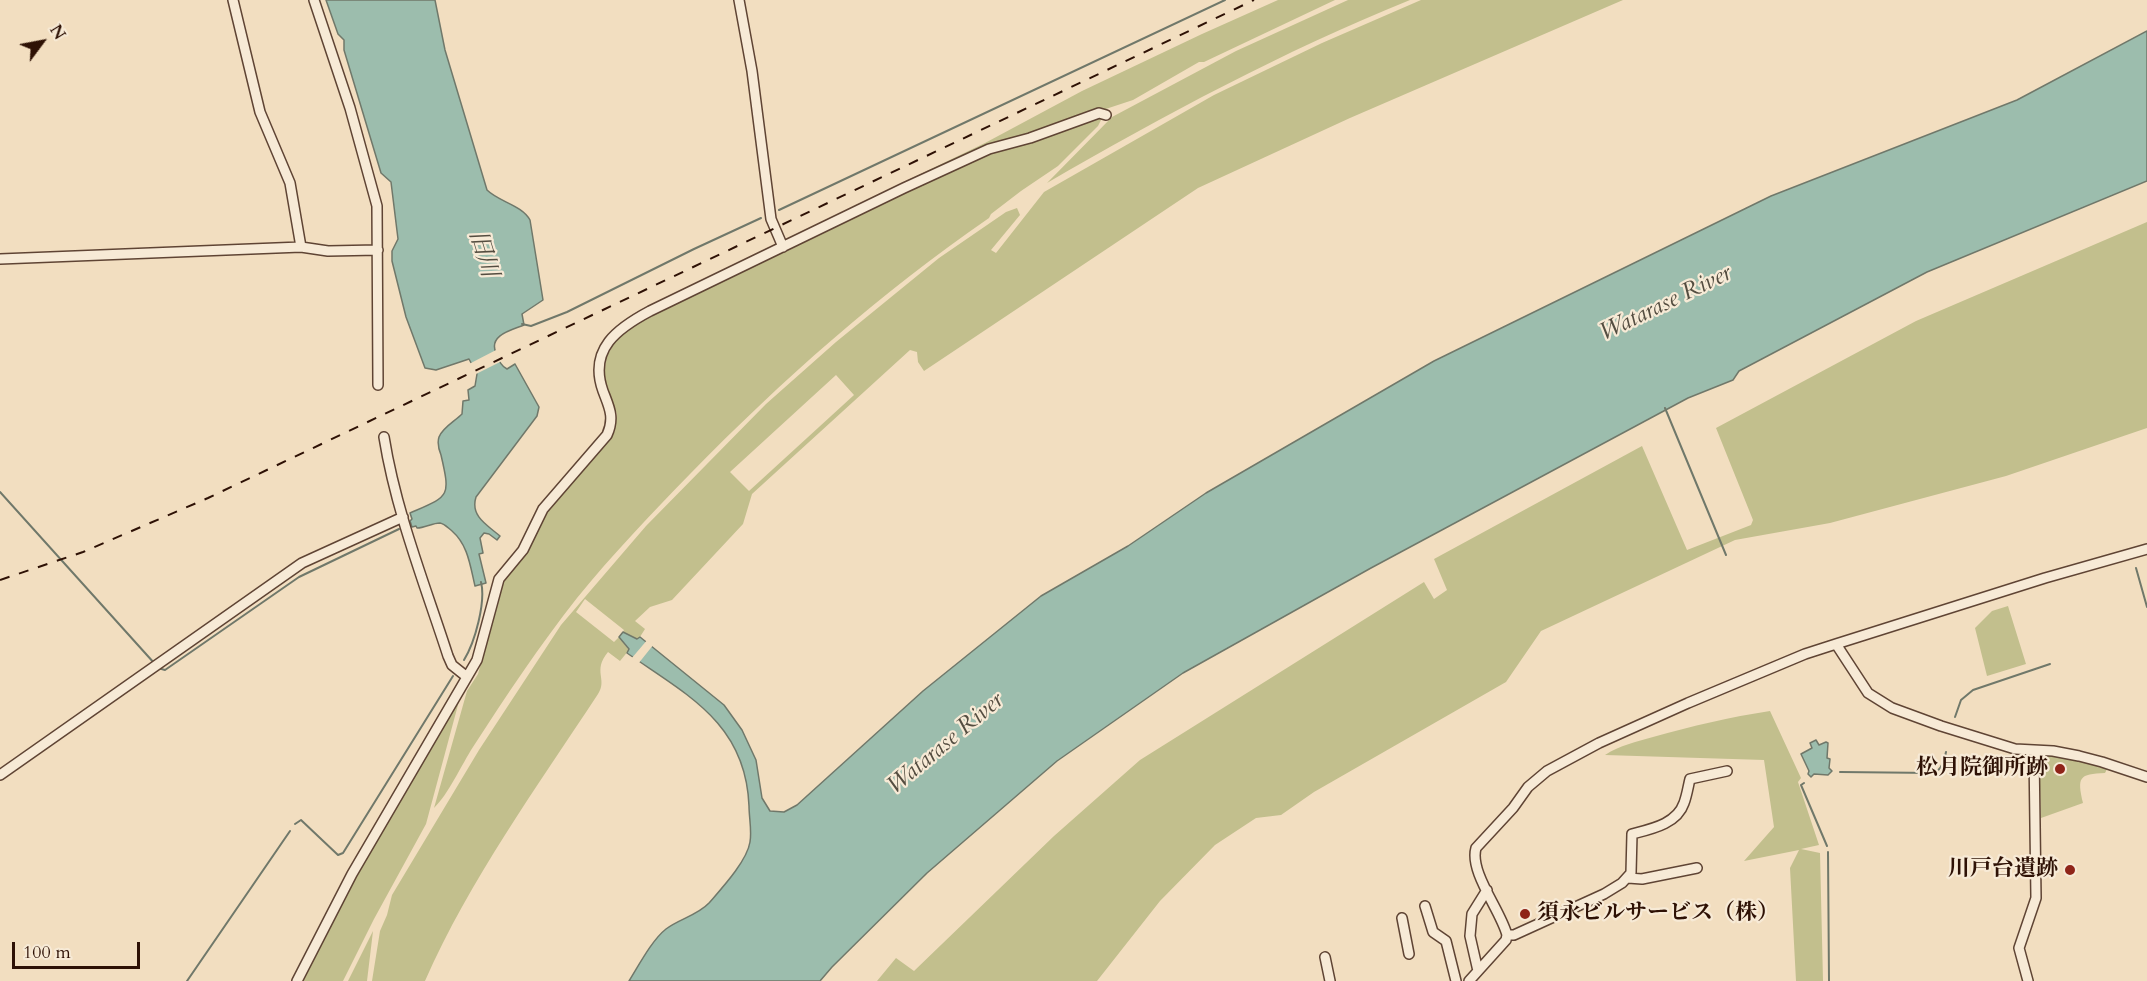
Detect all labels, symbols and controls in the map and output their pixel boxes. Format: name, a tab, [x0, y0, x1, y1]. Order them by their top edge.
north arrow	[12, 12, 72, 72]
text: N	[44, 21, 70, 44]
water label: 旧川	[461, 227, 503, 281]
water label: Watarase River	[1595, 260, 1737, 348]
water label: Watarase River	[882, 687, 1010, 801]
place label: 松月院御所跡	[1916, 756, 2048, 782]
marker: 松月院御所跡	[2053, 762, 2067, 776]
place label: 川戸台遺跡	[1948, 857, 2058, 883]
marker: 川戸台遺跡	[2063, 863, 2077, 877]
place label: 須永ビルサービス（株）	[1537, 901, 1779, 927]
marker: 須永ビルサービス（株）	[1518, 907, 1532, 921]
scale bar	[15, 930, 142, 968]
text: 100 m	[23, 940, 71, 965]

